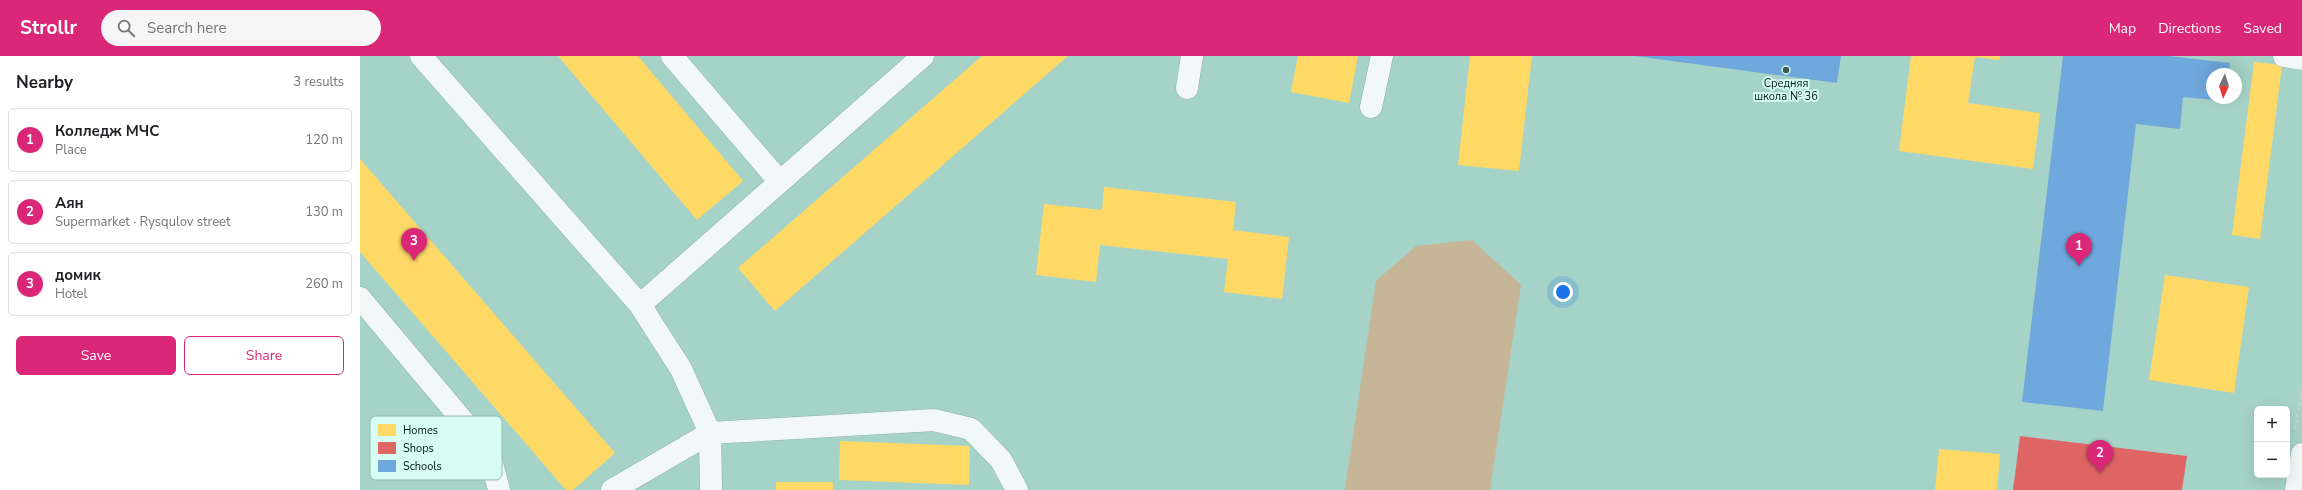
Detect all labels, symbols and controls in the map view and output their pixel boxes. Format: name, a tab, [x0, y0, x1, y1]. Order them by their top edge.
search box	[101, 10, 381, 46]
text: Strollr	[20, 15, 77, 41]
icon: search	[115, 17, 137, 39]
text: Search here	[147, 18, 227, 38]
text: Map	[2109, 19, 2136, 38]
text: Directions	[2158, 19, 2221, 38]
text: Saved	[2243, 19, 2282, 38]
marker: Средняя школа № 36	[1781, 65, 1791, 75]
north arrow	[2206, 68, 2242, 104]
text: Nearby	[16, 71, 73, 94]
text: 3 results	[293, 73, 344, 91]
place label: Средняя школа № 36	[1754, 76, 1818, 104]
text: Колледж МЧС	[55, 121, 159, 141]
text: 1	[26, 131, 34, 149]
text: 120 m	[305, 131, 343, 149]
text: Place	[55, 141, 87, 159]
text: Аян	[55, 193, 84, 213]
text: 2	[26, 203, 34, 221]
text: 130 m	[305, 203, 343, 221]
text: Supermarket · Rysqulov street	[55, 213, 231, 231]
pin: 3	[401, 228, 427, 261]
pin: 1	[2066, 233, 2092, 266]
text: домик	[55, 265, 101, 285]
text: 3	[26, 275, 34, 293]
text: 260 m	[305, 275, 343, 293]
your location	[1553, 282, 1573, 302]
text: Hotel	[55, 285, 87, 303]
button: Save	[16, 336, 176, 375]
button: Share	[184, 336, 344, 375]
map controls	[2254, 406, 2290, 478]
button: +	[2254, 406, 2290, 442]
legend	[370, 416, 502, 480]
text: Homes	[403, 423, 438, 438]
pin: 2	[2087, 440, 2113, 473]
text: Shops	[403, 441, 434, 456]
button: −	[2254, 442, 2290, 478]
text: Schools	[403, 459, 442, 474]

